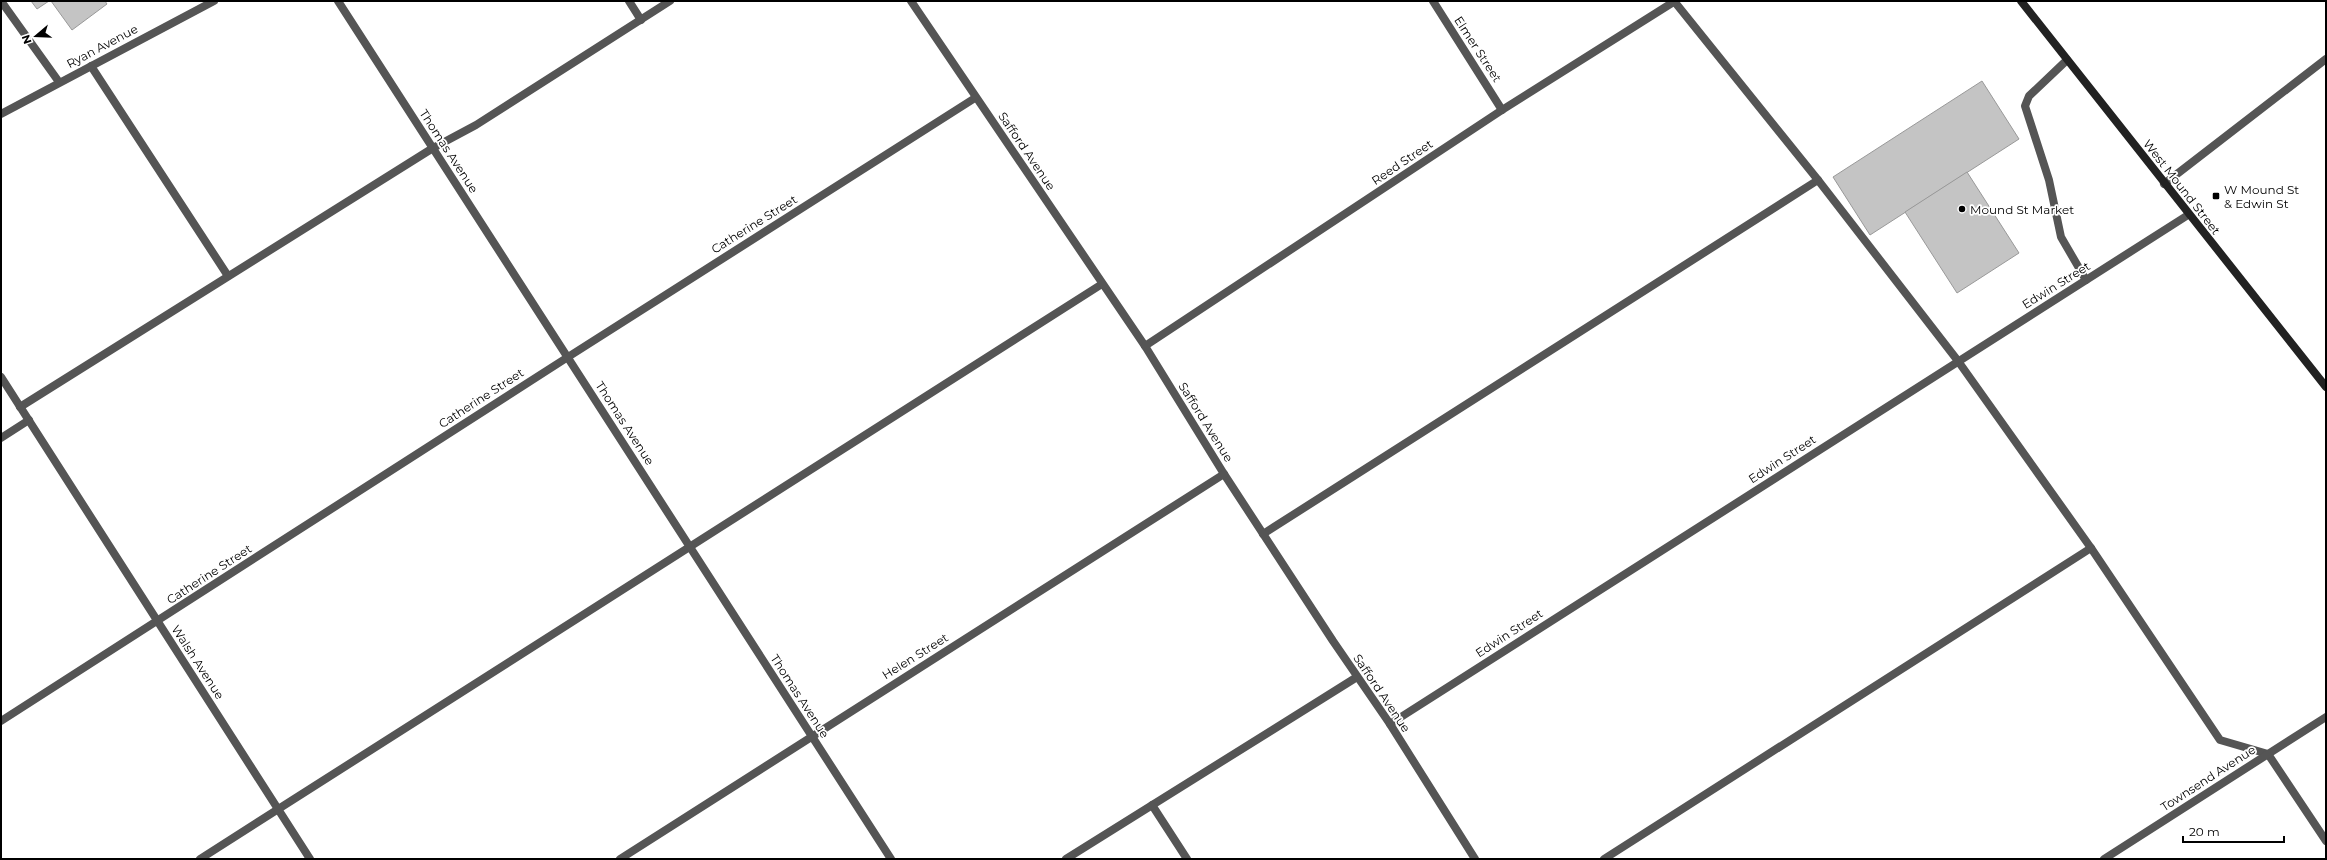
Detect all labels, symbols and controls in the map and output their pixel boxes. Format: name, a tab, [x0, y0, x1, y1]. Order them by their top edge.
street label: Elmer Street	[1451, 13, 1505, 85]
north arrow	[16, 16, 56, 56]
street label: Ryan Avenue	[64, 21, 140, 71]
text: N	[18, 33, 35, 46]
street label: Thomas Avenue	[416, 106, 482, 196]
street label: Safford Avenue	[995, 109, 1059, 193]
street label: Reed Street	[1368, 136, 1436, 188]
street label: West Mound Street	[2140, 136, 2224, 238]
place label: W Mound St & Edwin St	[2224, 182, 2299, 211]
street label: Catherine Street	[708, 191, 800, 256]
marker: W Mound St & Edwin St	[2211, 191, 2221, 201]
place label: Mound St Market	[1970, 202, 2074, 217]
marker: Mound St Market	[1957, 204, 1967, 214]
street label: Edwin Street	[2019, 258, 2093, 312]
street label: Catherine Street	[436, 365, 526, 431]
street label: Thomas Avenue	[592, 378, 658, 468]
street label: Safford Avenue	[1175, 379, 1237, 465]
street label: Edwin Street	[1745, 432, 1819, 486]
street label: Catherine Street	[164, 541, 254, 607]
street label: Edwin Street	[1472, 606, 1546, 660]
street label: Walsh Avenue	[168, 622, 228, 702]
street label: Helen Street	[879, 630, 951, 682]
street label: Thomas Avenue	[767, 651, 833, 741]
street label: Safford Avenue	[1350, 651, 1414, 735]
street label: Townsend Avenue	[2158, 742, 2258, 814]
scale bar	[2183, 818, 2284, 844]
text: 20 m	[2189, 824, 2220, 839]

